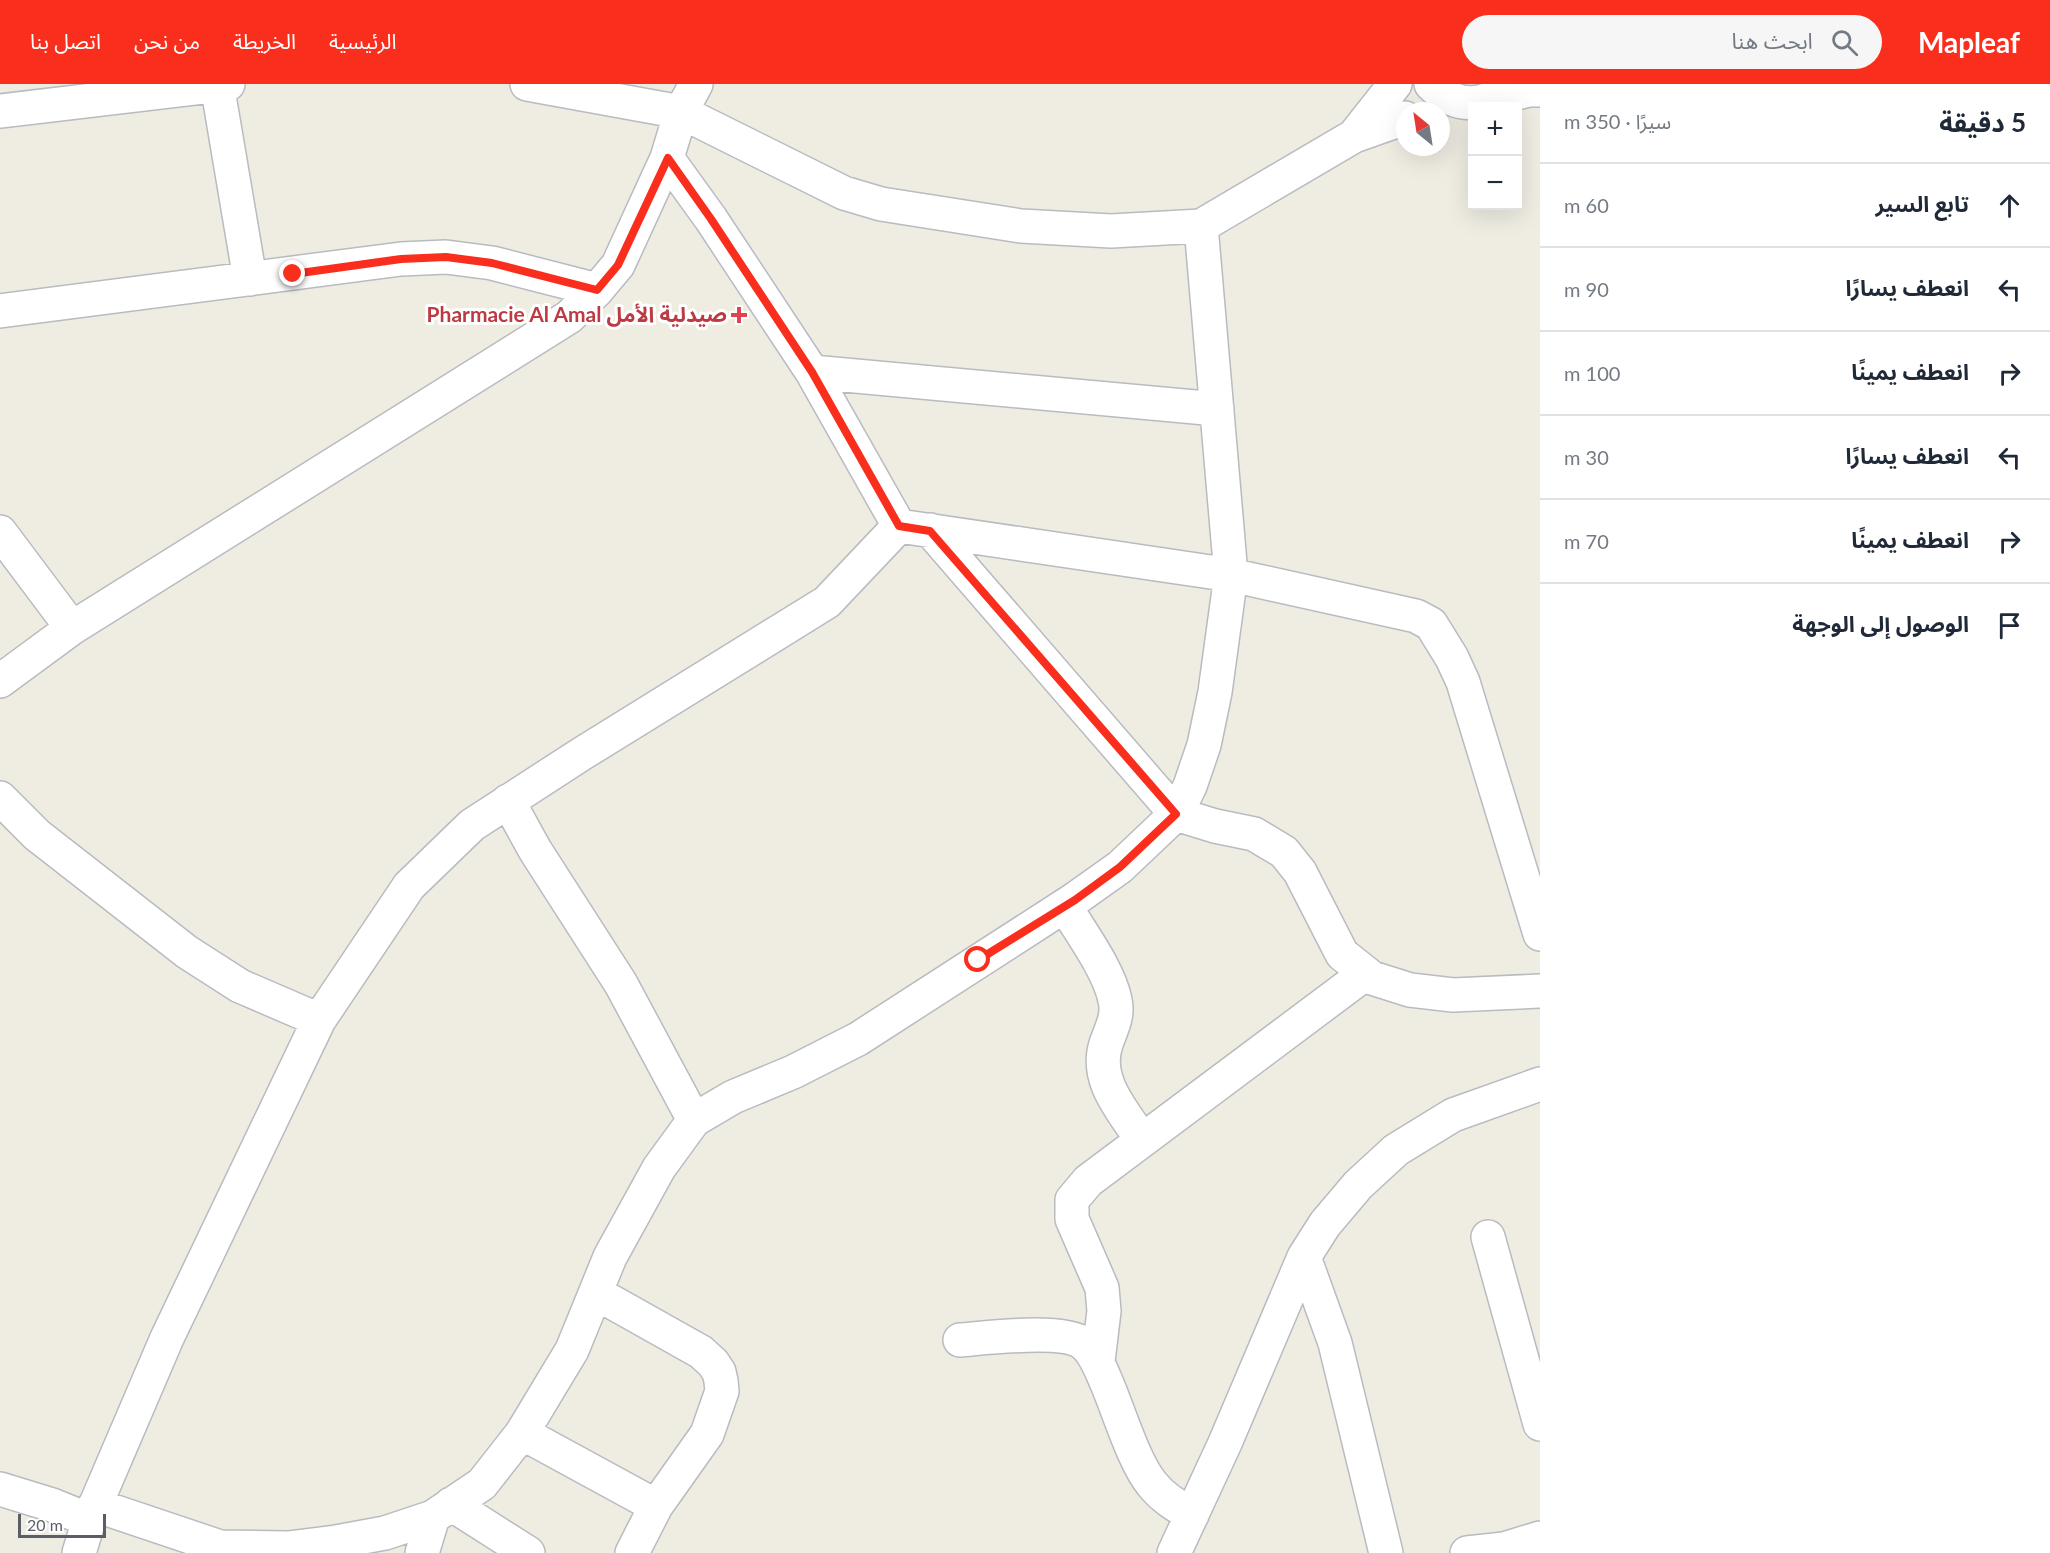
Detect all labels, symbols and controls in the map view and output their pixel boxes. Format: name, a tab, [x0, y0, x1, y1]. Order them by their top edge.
search box	[1462, 15, 1882, 69]
text: Mapleaf	[1918, 25, 2020, 59]
icon: search	[1828, 26, 1861, 59]
text: ابحث هنا	[1731, 27, 1813, 54]
text: اتصل بنا	[30, 28, 101, 53]
text: من نحن	[134, 28, 200, 53]
text: الخريطة	[233, 28, 296, 53]
text: الرئيسية	[329, 28, 396, 53]
north arrow	[1396, 102, 1450, 156]
map controls	[1468, 102, 1522, 210]
button: +	[1468, 102, 1522, 156]
text: 5 دقيقة	[1939, 106, 2026, 138]
text: سيرًا · 350 m	[1564, 109, 1671, 133]
button: −	[1468, 156, 1522, 210]
icon: ahead	[1993, 189, 2026, 222]
text: تابع السير	[1875, 190, 1969, 217]
text: 60 m	[1564, 193, 1609, 217]
route end	[279, 260, 305, 286]
icon: left	[1993, 273, 2026, 306]
text: انعطف يسارًا	[1845, 274, 1969, 301]
text: 90 m	[1564, 277, 1609, 301]
place label: Pharmacie Al Amal صيدلية الأمل	[427, 301, 727, 327]
marker: Pharmacie Al Amal صيدلية الأمل	[732, 308, 746, 322]
icon: right	[1993, 357, 2026, 390]
text: انعطف يمينًا	[1851, 358, 1969, 385]
text: 100 m	[1564, 361, 1620, 385]
icon: left	[1993, 441, 2026, 474]
text: انعطف يسارًا	[1845, 442, 1969, 469]
text: 30 m	[1564, 445, 1609, 469]
icon: right	[1993, 525, 2026, 558]
text: انعطف يمينًا	[1851, 526, 1969, 553]
text: 70 m	[1564, 529, 1609, 553]
icon: arrive	[1993, 609, 2026, 642]
text: الوصول إلى الوجهة	[1792, 610, 1969, 637]
route start	[964, 946, 990, 972]
scale bar	[18, 1511, 106, 1538]
text: 20 m	[27, 1515, 63, 1534]

